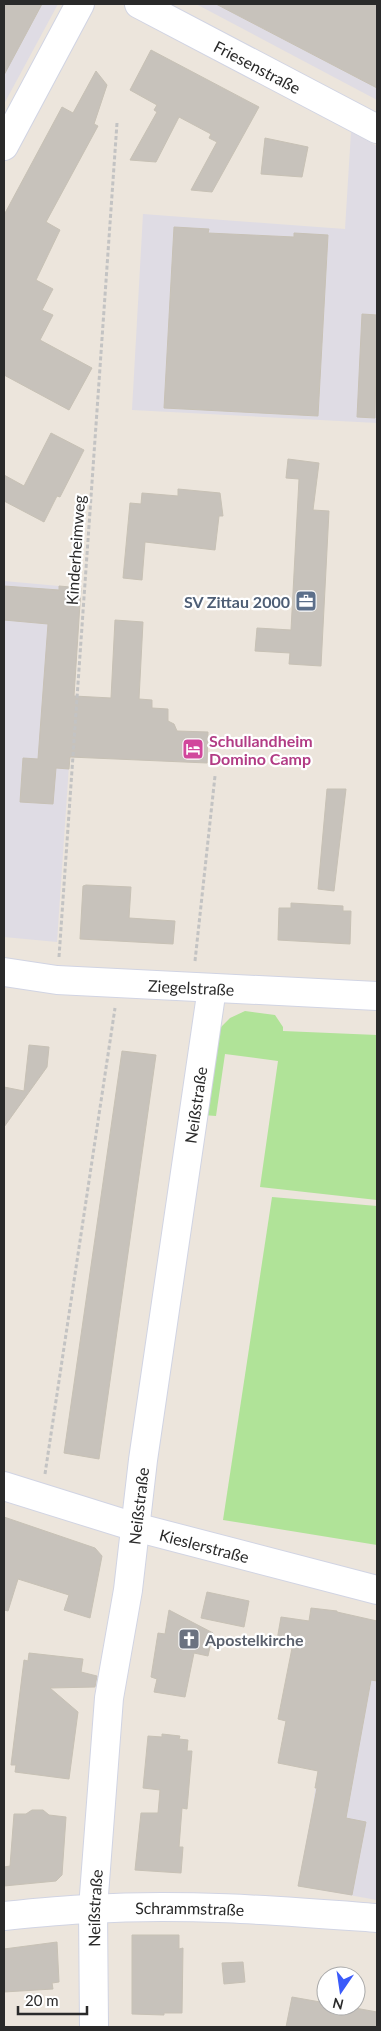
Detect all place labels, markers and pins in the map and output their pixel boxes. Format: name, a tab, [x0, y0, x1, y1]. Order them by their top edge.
office icon: SV Zittau 2000	[294, 589, 318, 613]
place label: SV Zittau 2000	[184, 592, 290, 611]
place label: Schullandheim Domino Camp	[209, 731, 313, 768]
hotel icon: Schullandheim Domino Camp	[181, 737, 205, 761]
church icon: Apostelkirche	[177, 1627, 201, 1651]
place label: Apostelkirche	[204, 1630, 304, 1649]

